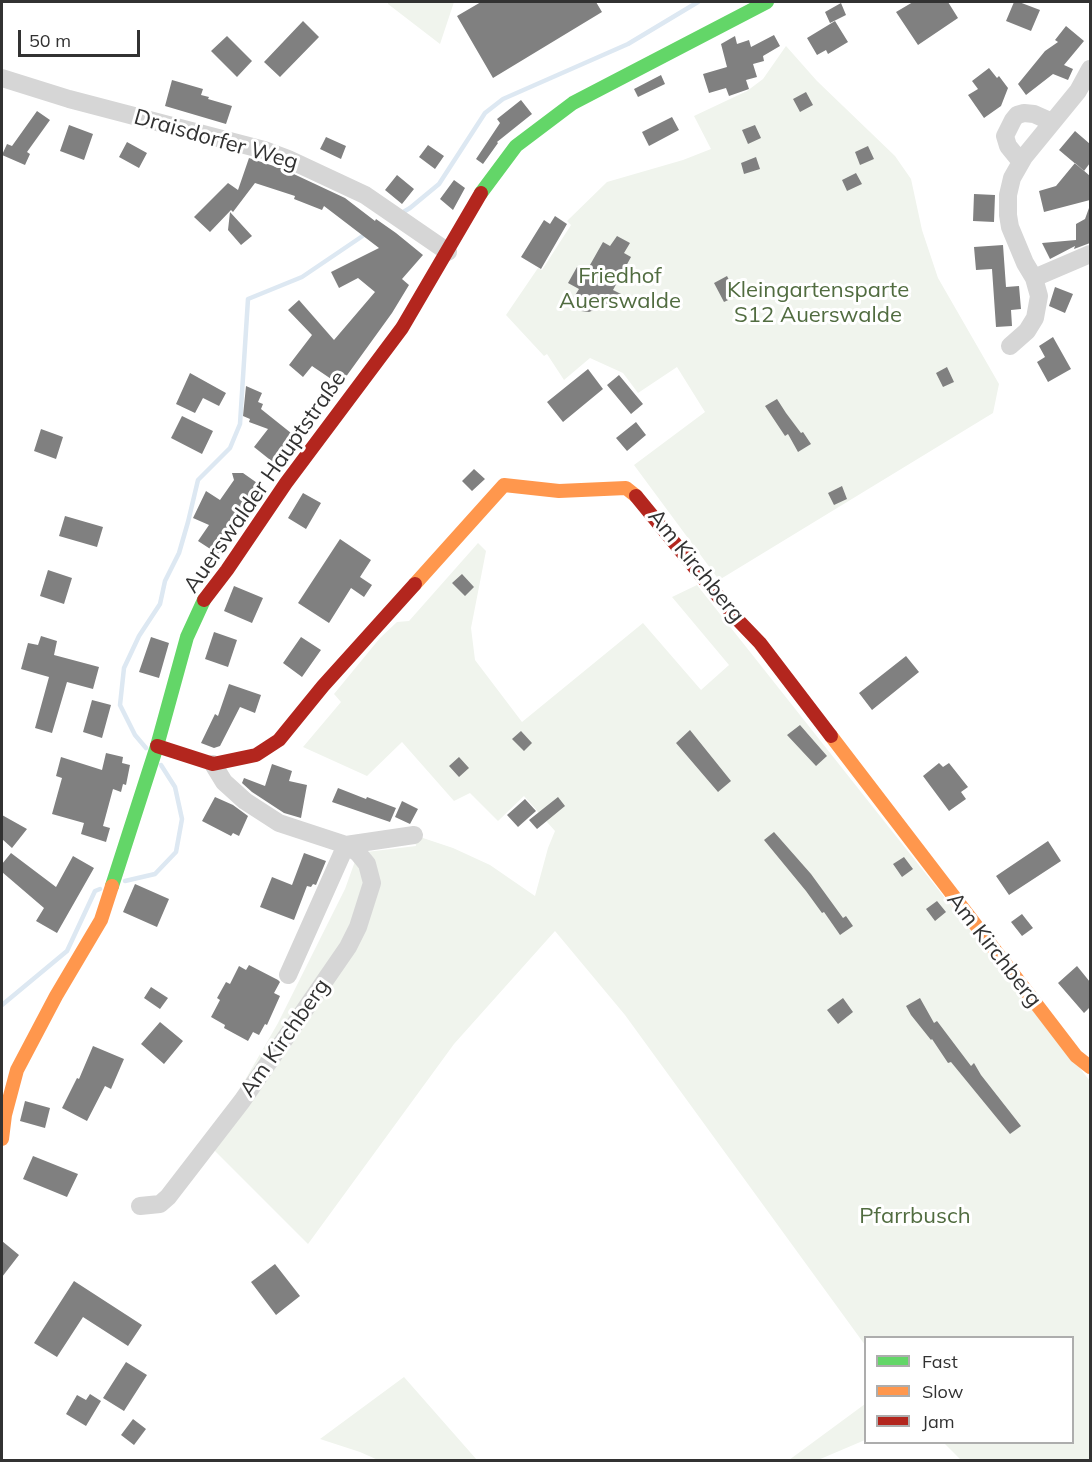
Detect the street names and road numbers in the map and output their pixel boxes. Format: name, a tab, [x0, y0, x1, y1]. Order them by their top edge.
street label: Draisdorfer Weg	[131, 104, 301, 176]
street label: Auerswalder Hauptstraße	[178, 366, 352, 598]
street label: Am Kirchberg	[642, 504, 750, 628]
street label: Am Kirchberg	[941, 887, 1047, 1013]
street label: Am Kirchberg	[235, 974, 335, 1102]

